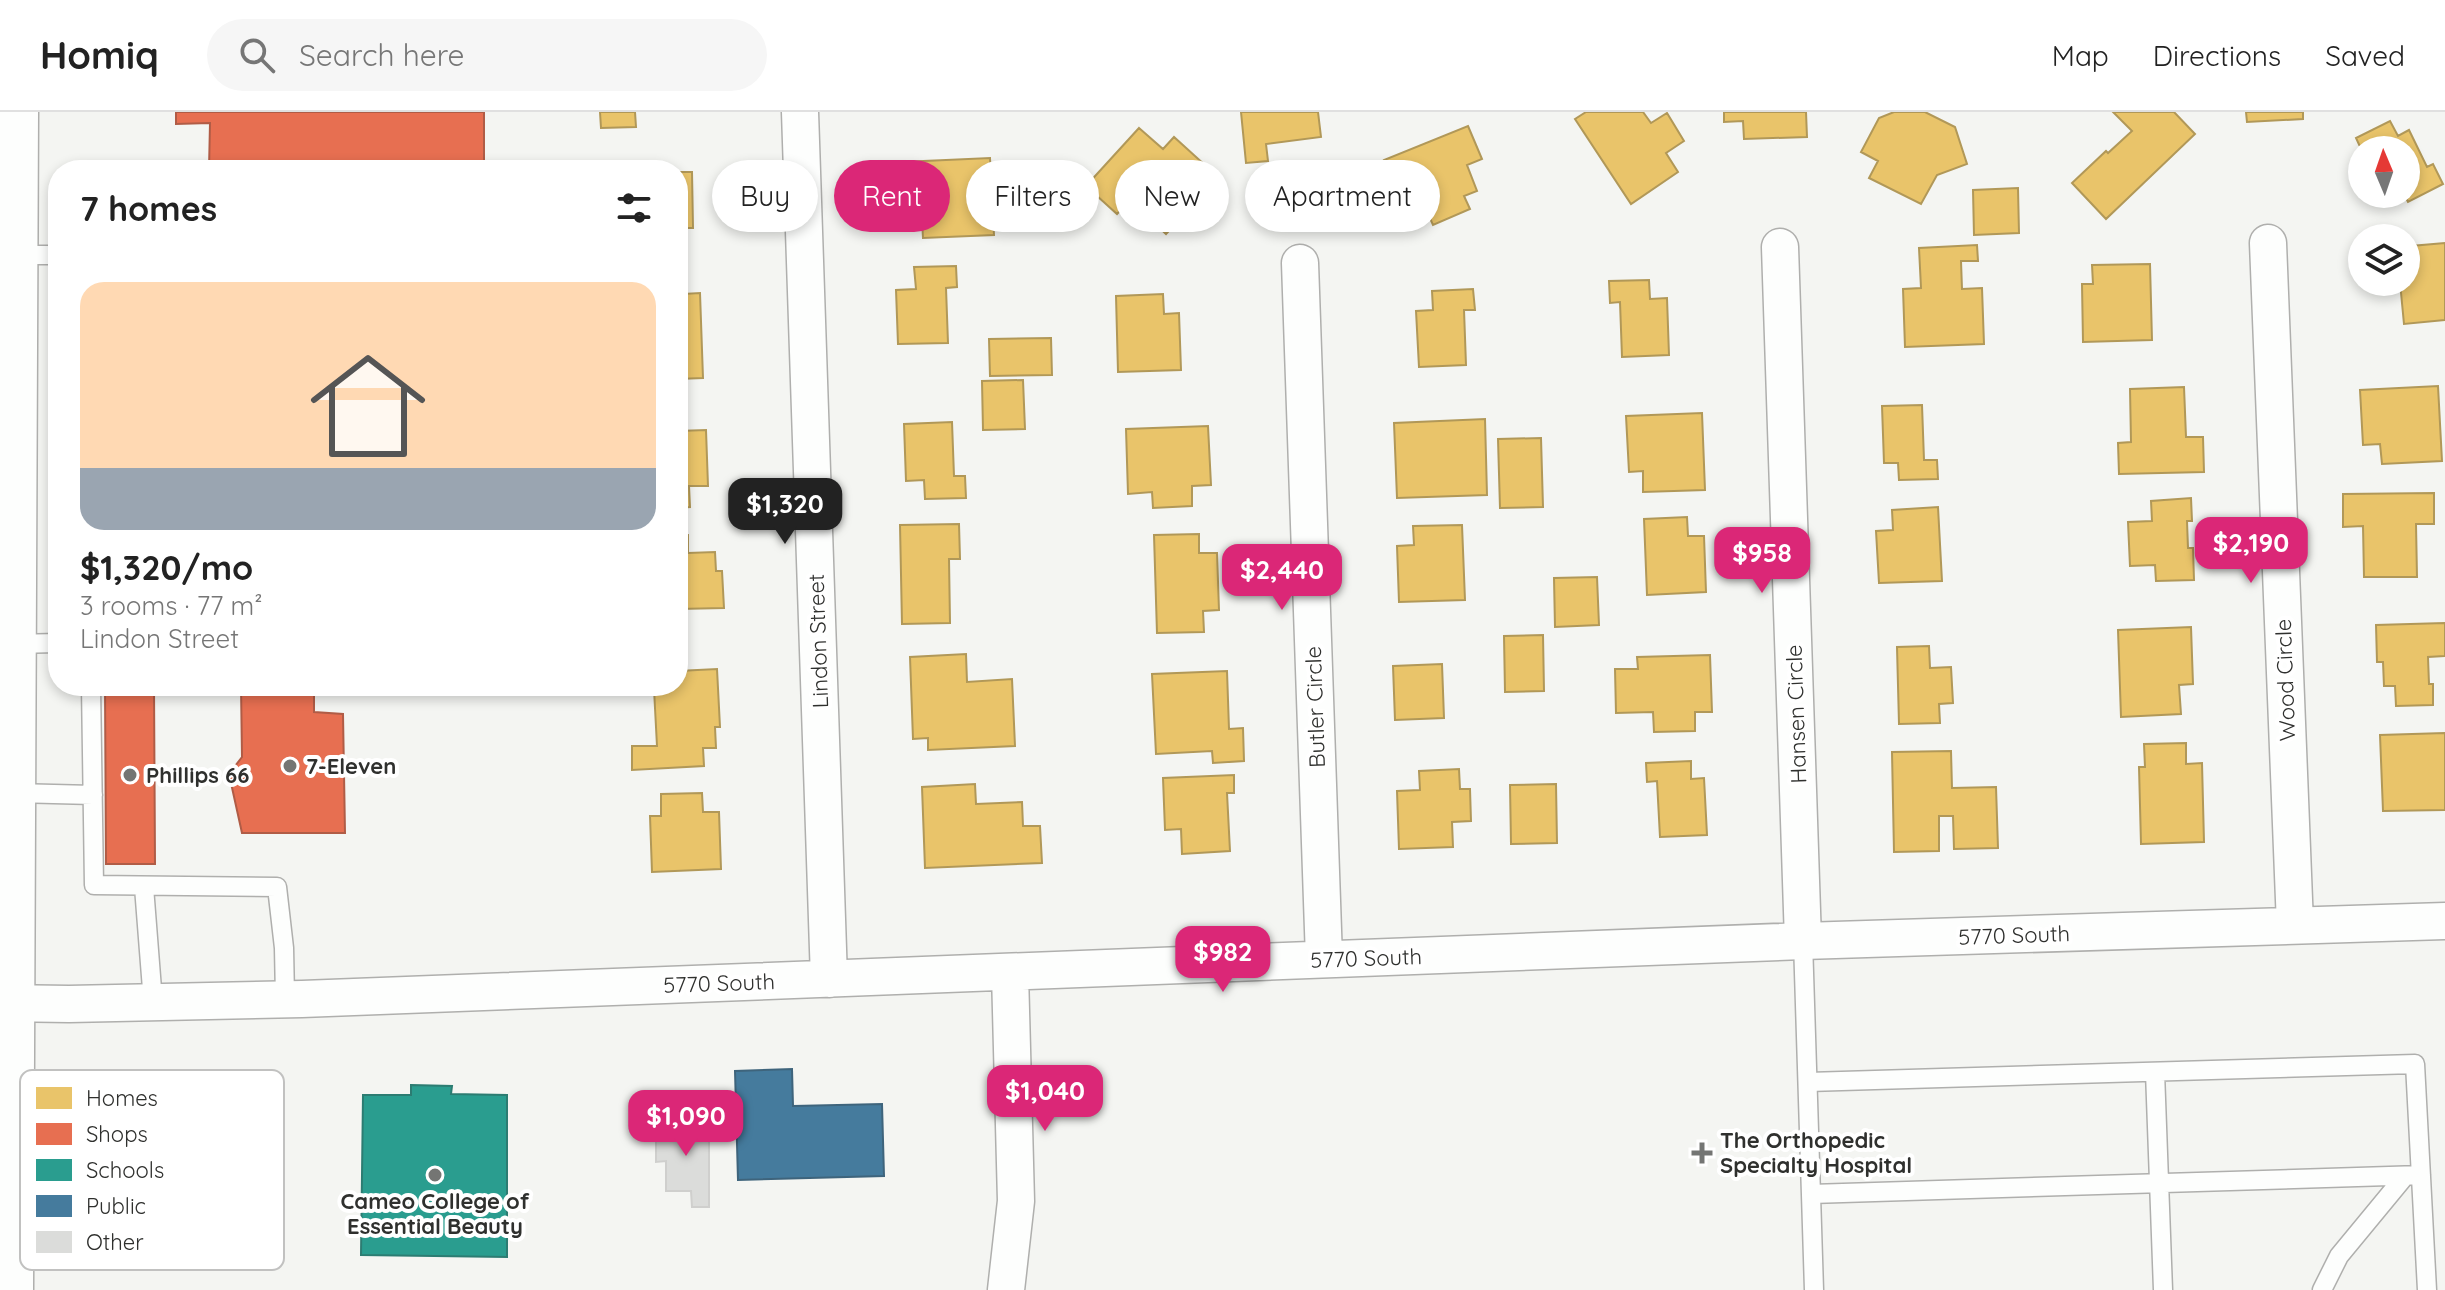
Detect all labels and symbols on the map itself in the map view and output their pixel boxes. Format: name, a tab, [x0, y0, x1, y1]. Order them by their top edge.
north arrow	[2348, 136, 2420, 208]
pin: $1,320	[720, 478, 850, 546]
pin: $2,190	[2186, 517, 2316, 585]
pin: $958	[1715, 527, 1809, 595]
pin: $2,440	[1217, 544, 1347, 612]
street label: Lindon Street	[802, 573, 834, 709]
street label: Wood Circle	[2269, 618, 2301, 742]
street label: Hansen Circle	[1780, 644, 1812, 784]
street label: Butler Circle	[1299, 646, 1331, 768]
place label: 7-Eleven	[306, 752, 396, 780]
marker: 7-Eleven	[281, 757, 299, 775]
place label: Phillips 66	[146, 761, 249, 789]
marker: Phillips 66	[121, 766, 139, 784]
street label: 5770 South	[1958, 919, 2070, 951]
pin: $982	[1176, 926, 1270, 994]
street label: 5770 South	[1310, 942, 1422, 974]
street label: 5770 South	[663, 967, 775, 999]
pin: $1,040	[980, 1065, 1110, 1133]
legend	[20, 1070, 284, 1270]
text: Homes	[86, 1084, 158, 1112]
pin: $1,090	[621, 1090, 751, 1158]
text: Shops	[86, 1120, 148, 1148]
place label: The Orthopedic Specialty Hospital	[1720, 1126, 1912, 1179]
marker: The Orthopedic Specialty Hospital	[1691, 1142, 1713, 1164]
text: Schools	[86, 1156, 164, 1184]
marker: Cameo College of Essential Beauty	[426, 1166, 444, 1184]
place label: Cameo College of Essential Beauty	[341, 1187, 530, 1240]
text: Public	[86, 1192, 146, 1220]
text: Other	[86, 1228, 144, 1256]

